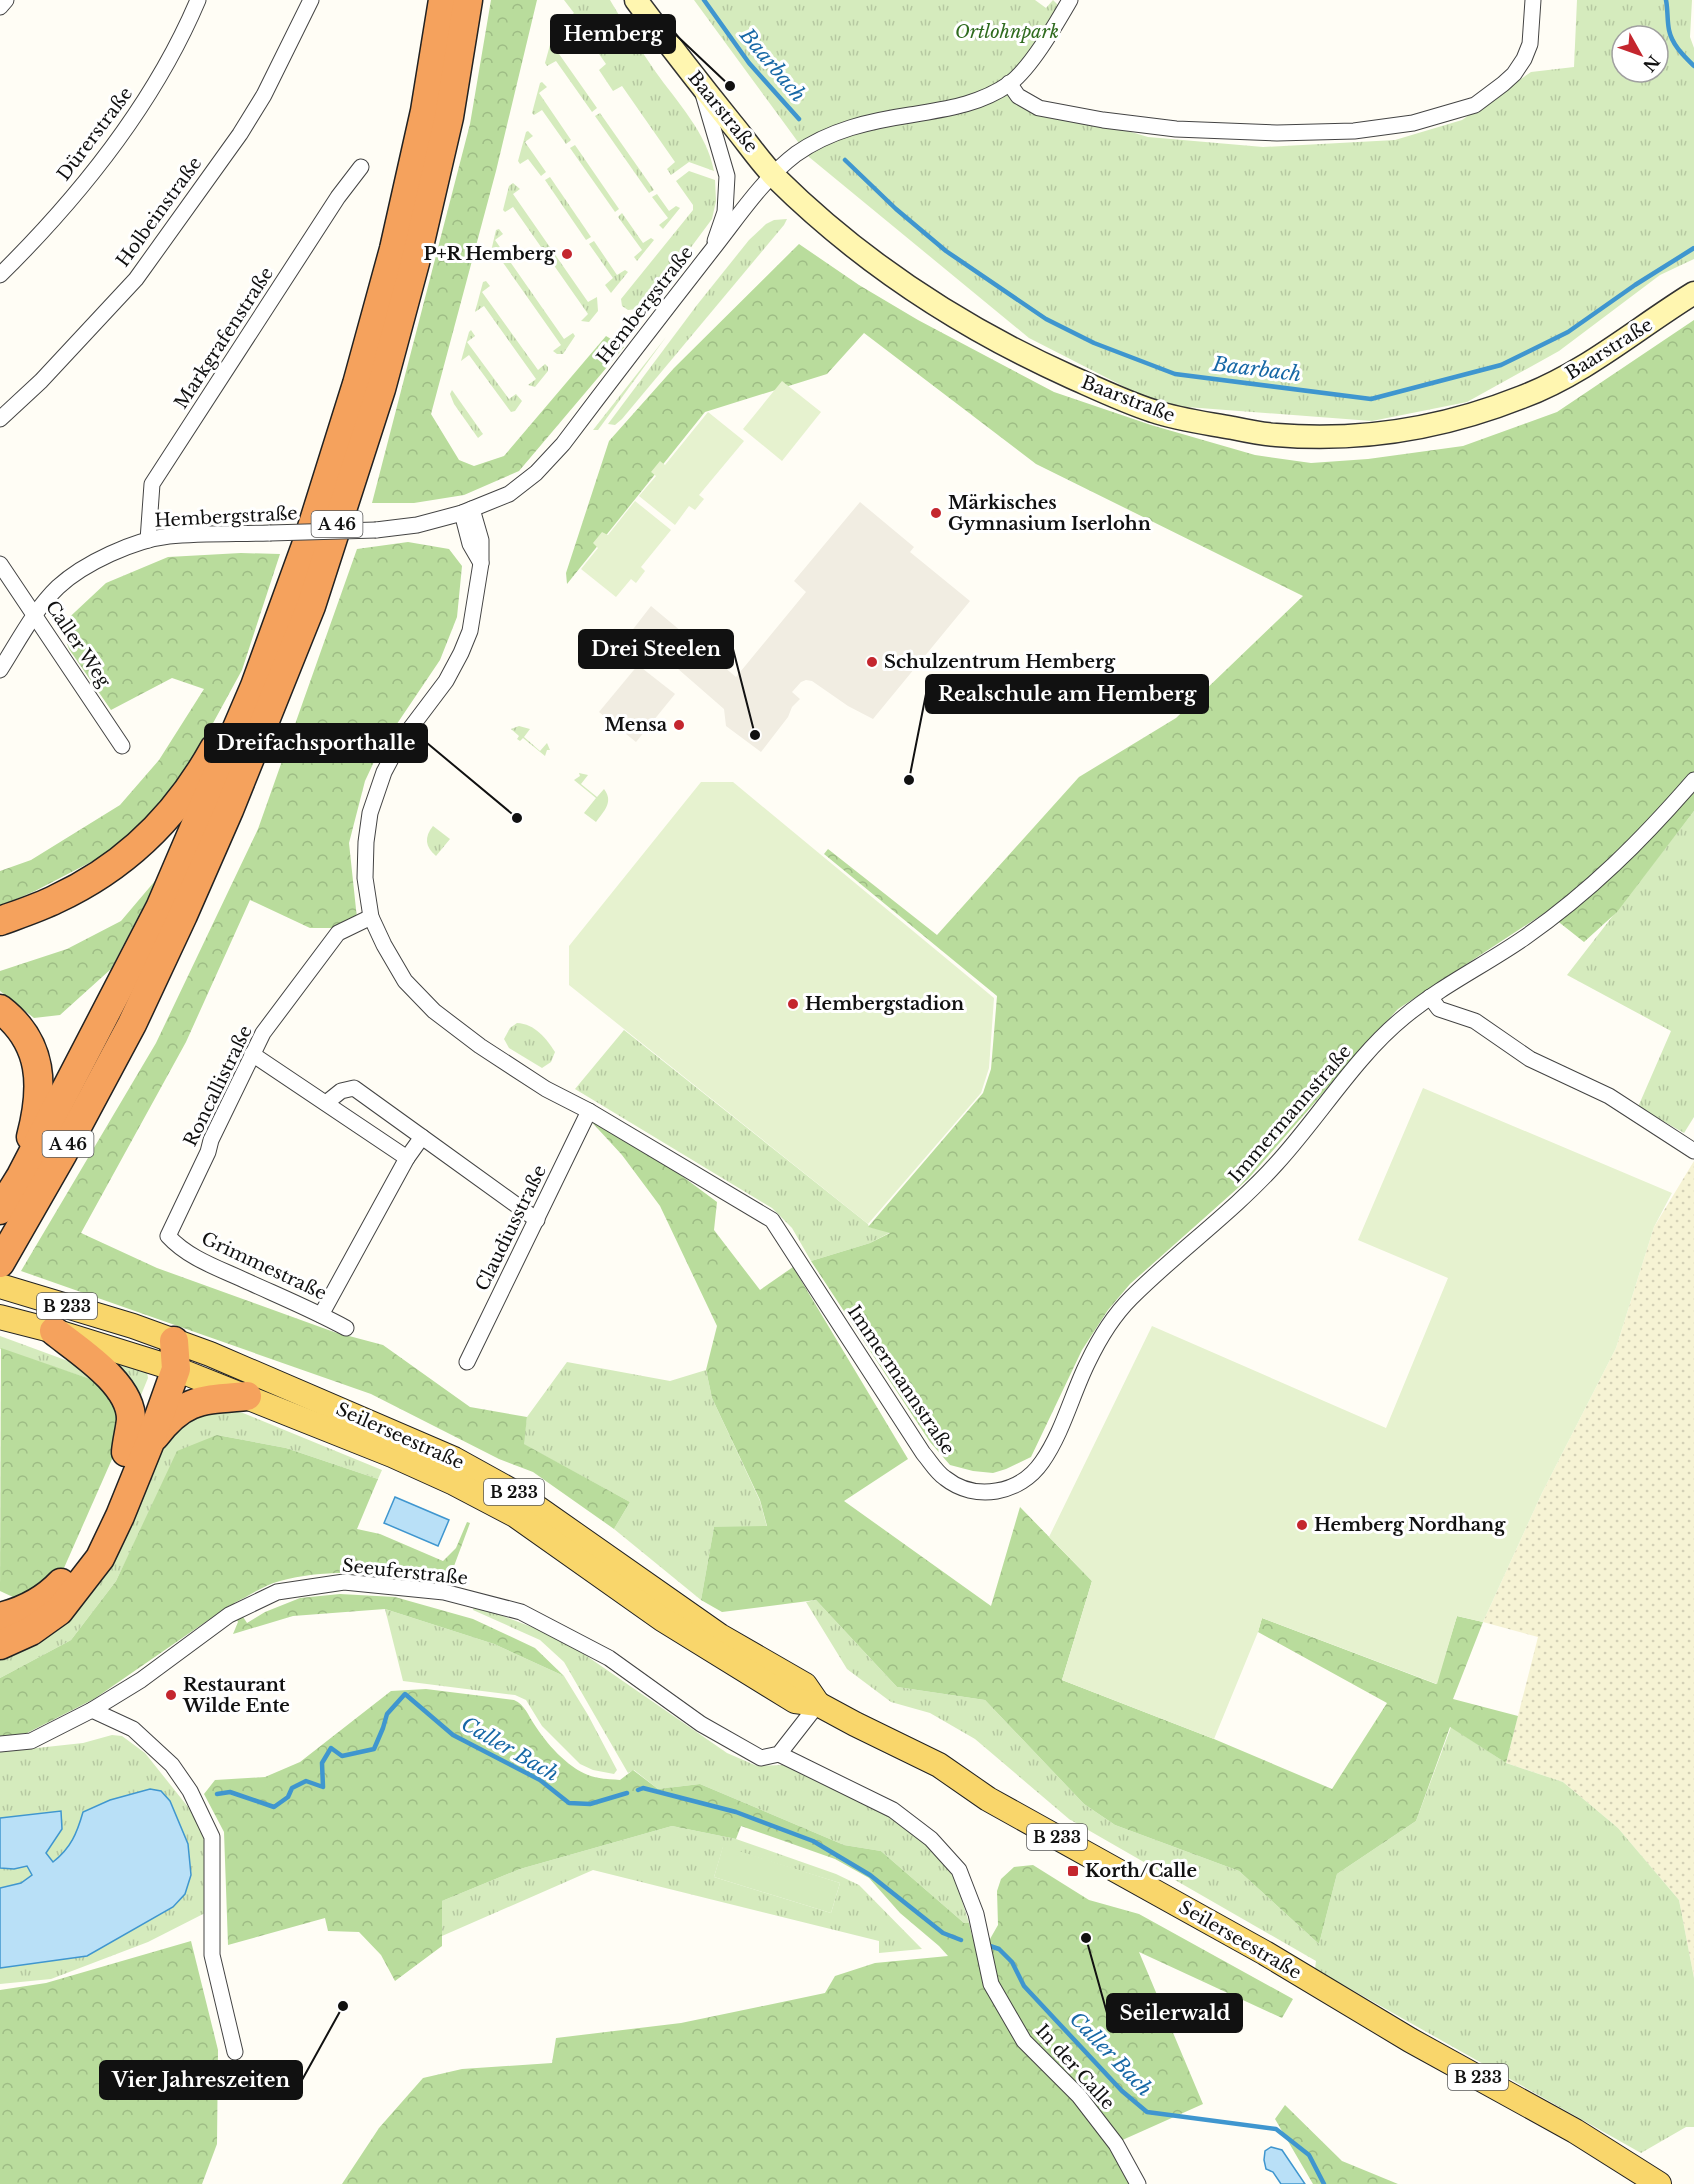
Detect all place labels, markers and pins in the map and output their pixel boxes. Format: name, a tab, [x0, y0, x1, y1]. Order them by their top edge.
callout: Hemberg	[551, 15, 675, 53]
place label: P+R Hemberg	[424, 243, 556, 265]
marker: P+R Hemberg	[560, 247, 574, 261]
place label: Märkisches Gymnasium Iserlohn	[948, 492, 1151, 535]
marker: Märkisches Gymnasium Iserlohn	[929, 506, 943, 520]
callout: Drei Steelen	[579, 630, 733, 668]
place label: Schulzentrum Hemberg	[884, 651, 1116, 673]
marker: Schulzentrum Hemberg	[865, 655, 879, 669]
callout: Realschule am Hemberg	[926, 675, 1208, 713]
place label: Mensa	[604, 714, 668, 736]
marker: Mensa	[672, 718, 686, 732]
callout: Dreifachsporthalle	[205, 724, 427, 762]
place label: Hembergstadion	[805, 993, 964, 1015]
marker: Hembergstadion	[786, 997, 800, 1011]
place label: Hemberg Nordhang	[1314, 1514, 1506, 1536]
marker: Hemberg Nordhang	[1295, 1518, 1309, 1532]
place label: Restaurant Wilde Ente	[182, 1674, 290, 1717]
marker: Restaurant Wilde Ente	[164, 1688, 178, 1702]
place label: Korth/Calle	[1085, 1860, 1197, 1882]
marker: Korth/Calle	[1066, 1864, 1080, 1878]
callout: Seilerwald	[1107, 1994, 1242, 2032]
callout: Vier Jahreszeiten	[100, 2061, 302, 2099]

